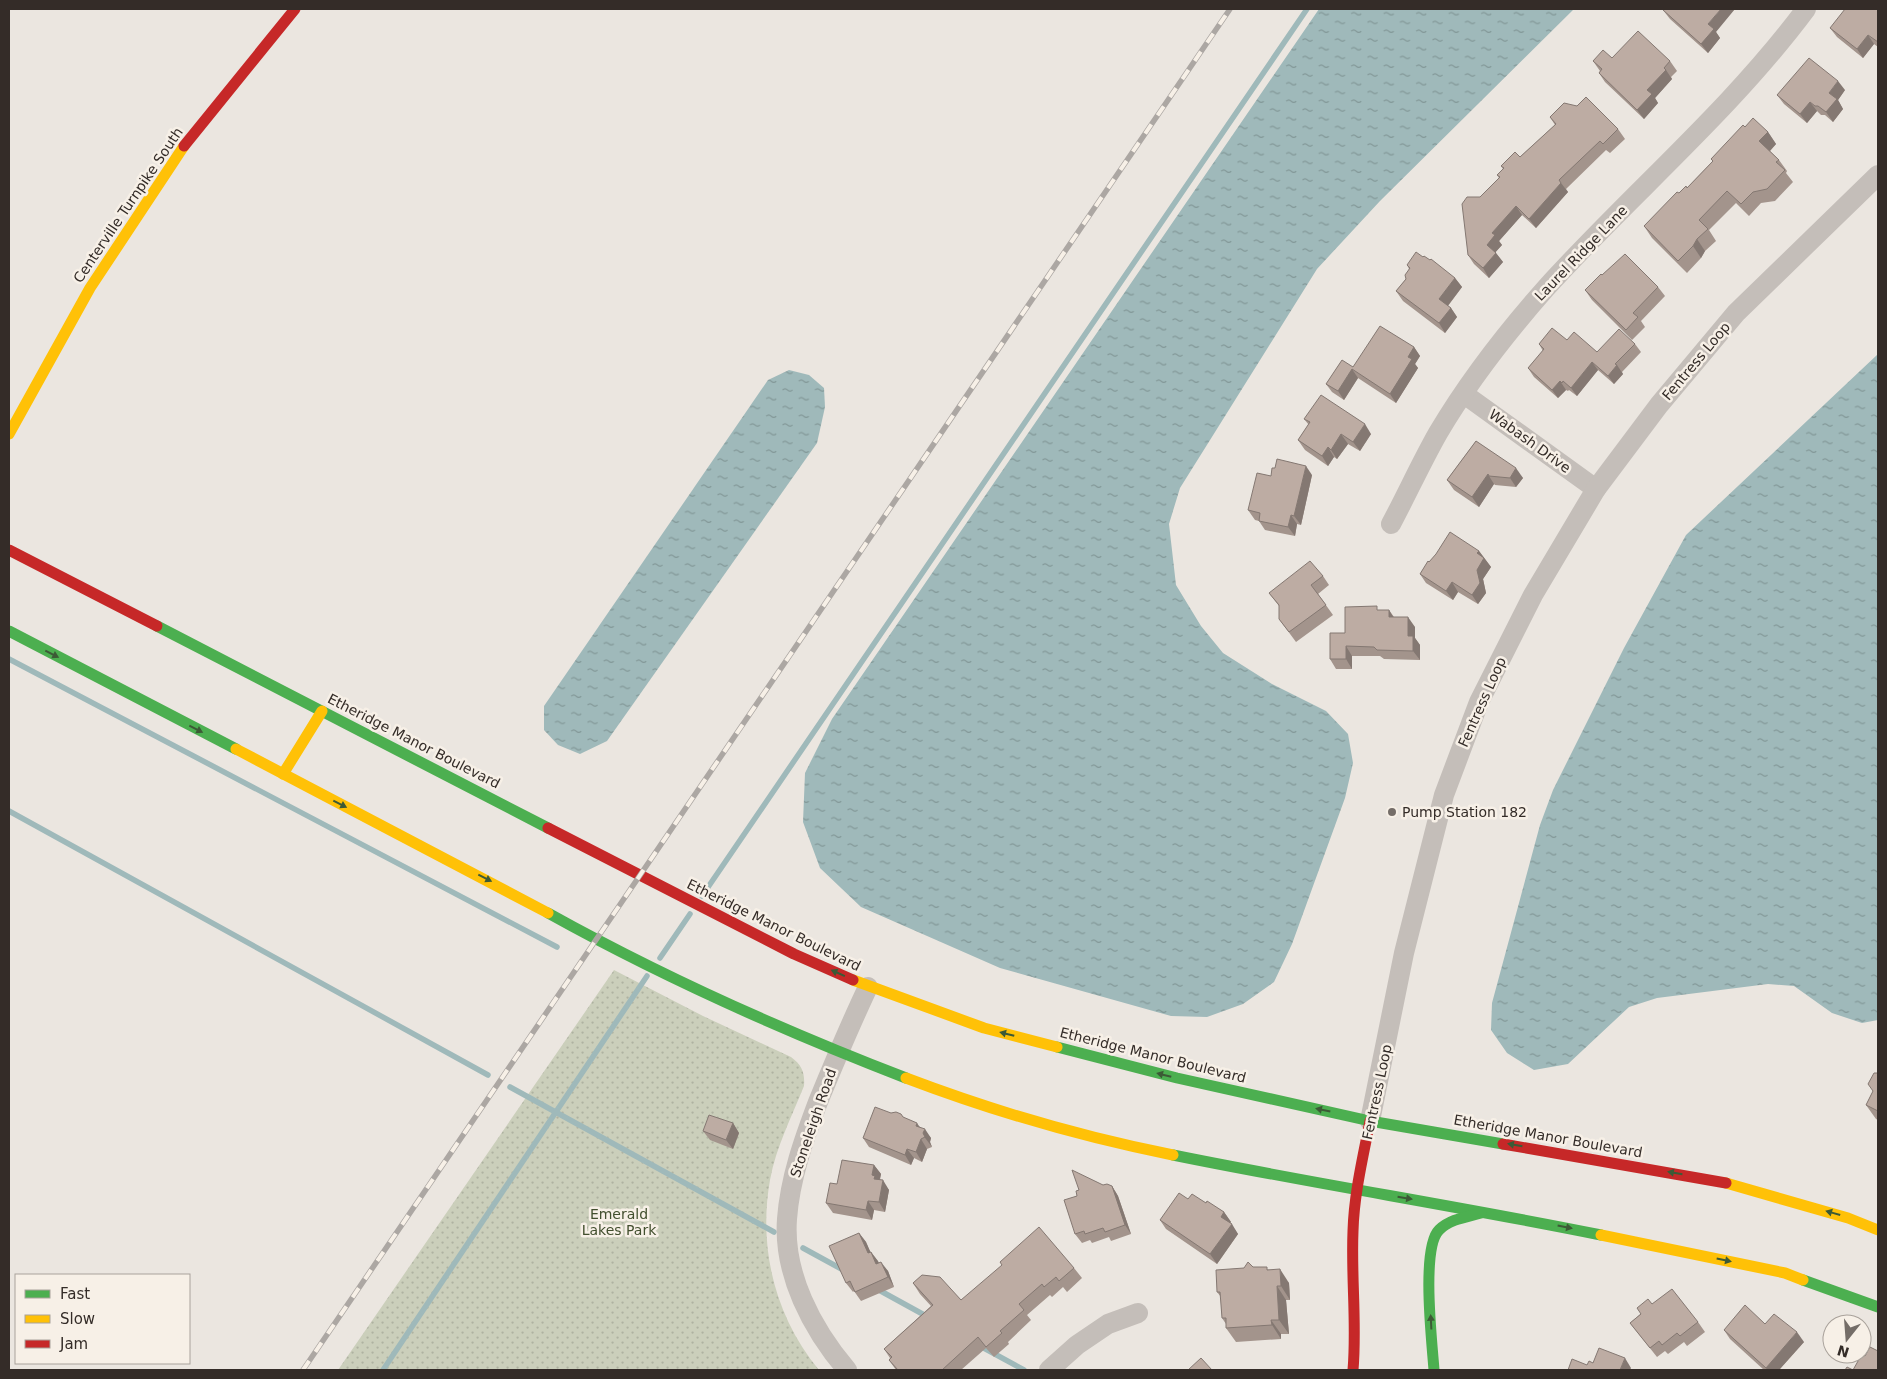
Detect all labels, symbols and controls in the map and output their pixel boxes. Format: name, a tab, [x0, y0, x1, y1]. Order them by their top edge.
street label: Centerville Turnpike South	[70, 124, 186, 286]
street label: Laurel Ridge Lane	[1531, 202, 1631, 304]
street label: Fentress Loop	[1659, 319, 1733, 403]
street label: Wabash Drive	[1486, 406, 1574, 476]
one-way arrow	[45, 650, 59, 658]
street label: Fentress Loop	[1455, 654, 1509, 750]
street label: Etheridge Manor Boulevard	[325, 690, 503, 792]
one-way arrow	[189, 725, 203, 733]
one-way arrow	[333, 800, 348, 808]
place label: Pump Station 182	[1402, 804, 1527, 820]
marker: Pump Station 182	[1386, 806, 1398, 818]
one-way arrow	[477, 874, 492, 882]
street label: Etheridge Manor Boulevard	[684, 876, 864, 974]
one-way arrow	[831, 969, 845, 977]
street label: Etheridge Manor Boulevard	[1058, 1024, 1248, 1086]
one-way arrow	[999, 1030, 1014, 1038]
street label: Fentress Loop	[1359, 1043, 1395, 1141]
street label: Stoneleigh Road	[787, 1066, 839, 1180]
one-way arrow	[1157, 1071, 1172, 1079]
one-way arrow	[1315, 1106, 1330, 1114]
street label: Etheridge Manor Boulevard	[1452, 1112, 1644, 1160]
one-way arrow	[1507, 1141, 1523, 1149]
one-way arrow	[1667, 1169, 1683, 1177]
one-way arrow	[1397, 1194, 1413, 1202]
park label: Emerald Lakes Park	[582, 1206, 657, 1238]
one-way arrow	[1825, 1209, 1840, 1217]
one-way arrow	[1557, 1223, 1572, 1231]
one-way arrow	[1716, 1256, 1731, 1264]
legend	[15, 1274, 190, 1364]
text: Fast	[60, 1285, 90, 1303]
text: Slow	[60, 1310, 95, 1328]
one-way arrow	[1426, 1313, 1434, 1329]
north arrow	[1822, 1314, 1872, 1364]
text: Jam	[59, 1335, 88, 1353]
text: N	[1835, 1342, 1851, 1361]

